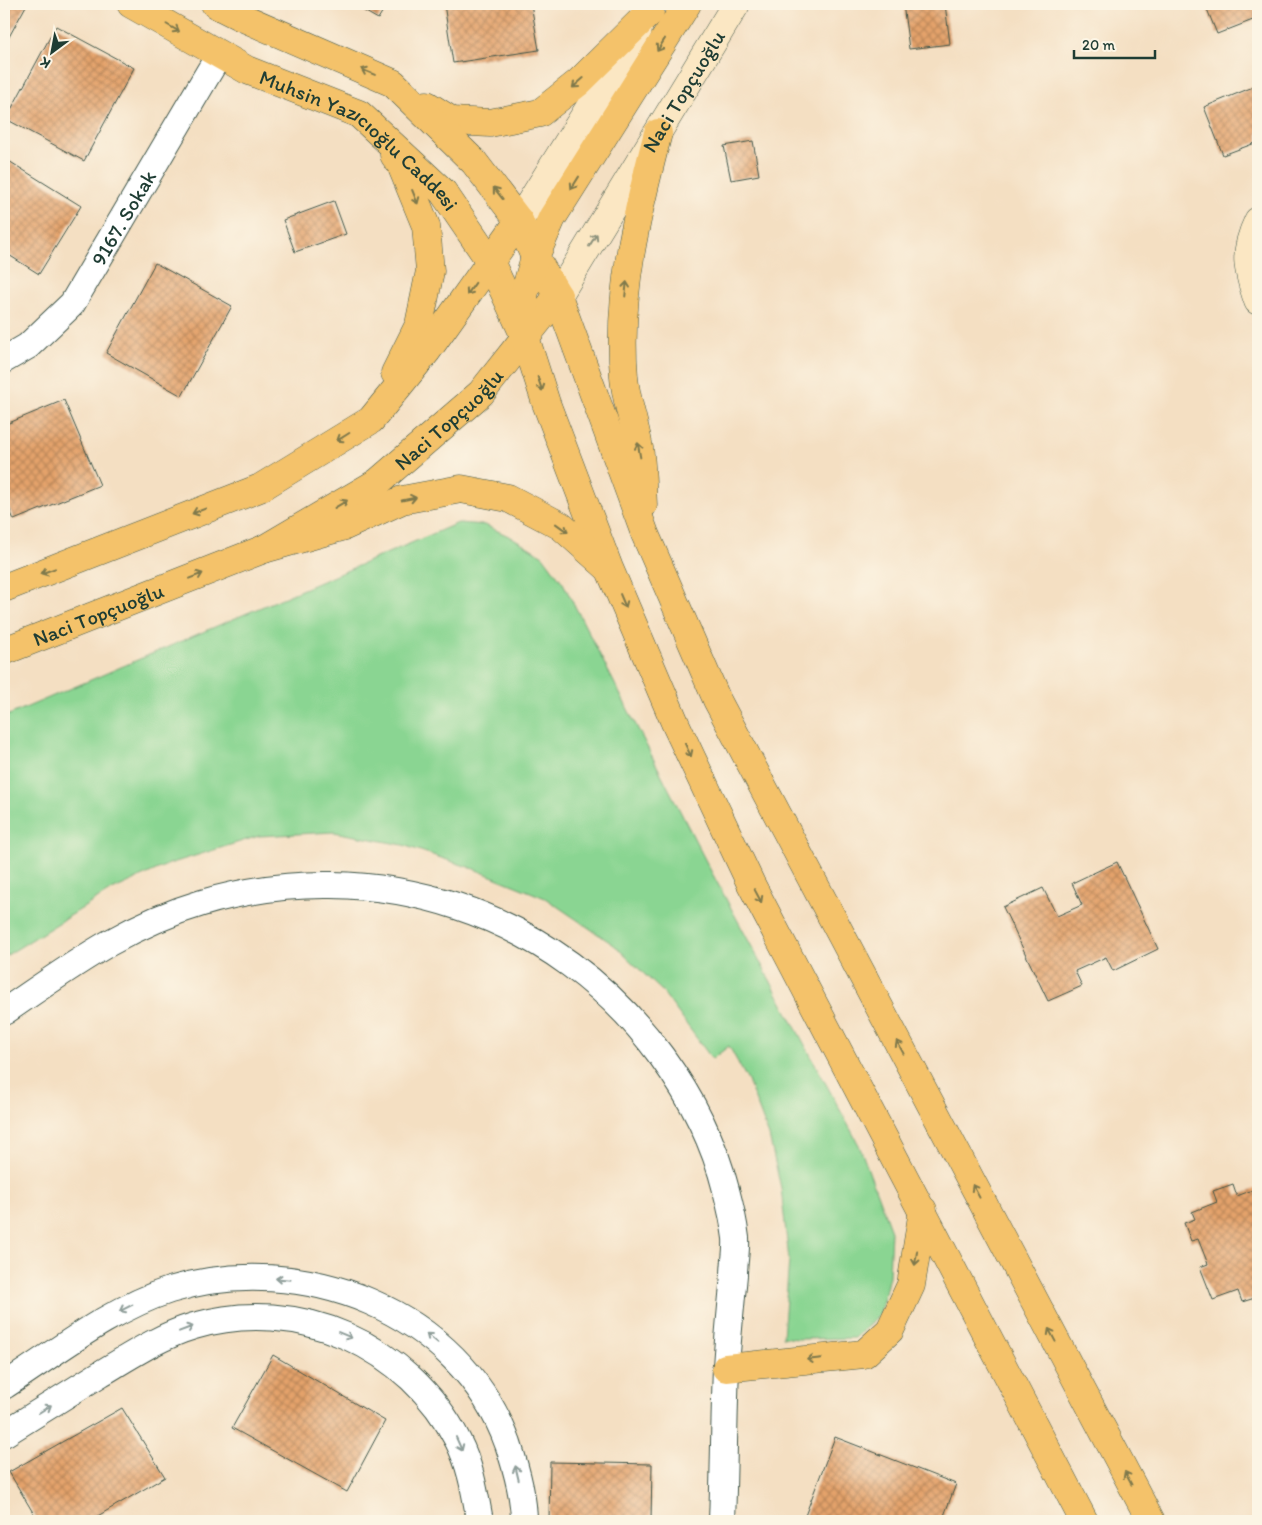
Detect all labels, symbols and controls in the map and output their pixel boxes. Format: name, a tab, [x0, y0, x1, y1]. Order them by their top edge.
one-way arrow	[166, 24, 180, 34]
street label: Naci Topçuoğlu	[636, 25, 730, 157]
north arrow	[28, 28, 78, 78]
scale bar	[1074, 28, 1156, 60]
text: 20 m	[1082, 36, 1116, 54]
one-way arrow	[656, 38, 667, 52]
text: K	[36, 52, 54, 72]
street label: Muhsin Yazıcıoğlu Caddesi	[256, 64, 464, 215]
one-way arrow	[361, 67, 376, 77]
one-way arrow	[571, 77, 584, 88]
street label: 9167. Sokak	[85, 165, 161, 270]
one-way arrow	[569, 175, 579, 189]
one-way arrow	[493, 187, 504, 200]
one-way arrow	[410, 189, 420, 204]
one-way arrow	[588, 233, 598, 247]
one-way arrow	[466, 282, 476, 296]
one-way arrow	[621, 282, 631, 298]
street label: Naci Topçuoğlu	[389, 363, 508, 475]
one-way arrow	[536, 375, 545, 391]
one-way arrow	[336, 432, 350, 442]
one-way arrow	[634, 443, 643, 459]
one-way arrow	[401, 494, 417, 503]
one-way arrow	[334, 499, 348, 509]
one-way arrow	[192, 507, 207, 517]
one-way arrow	[555, 523, 569, 533]
one-way arrow	[40, 567, 55, 576]
one-way arrow	[188, 571, 203, 580]
street label: Naci Topçuoğlu	[29, 577, 167, 651]
one-way arrow	[619, 593, 629, 608]
one-way arrow	[684, 742, 693, 757]
one-way arrow	[753, 889, 763, 904]
one-way arrow	[895, 1040, 905, 1055]
one-way arrow	[971, 1184, 980, 1199]
one-way arrow	[910, 1250, 920, 1266]
one-way arrow	[275, 1275, 291, 1284]
one-way arrow	[118, 1303, 133, 1313]
one-way arrow	[178, 1324, 193, 1333]
one-way arrow	[1047, 1327, 1057, 1342]
one-way arrow	[337, 1330, 352, 1340]
one-way arrow	[426, 1332, 439, 1343]
one-way arrow	[807, 1354, 823, 1364]
one-way arrow	[38, 1403, 52, 1413]
one-way arrow	[455, 1437, 465, 1452]
one-way arrow	[512, 1466, 521, 1482]
one-way arrow	[1123, 1471, 1132, 1486]

